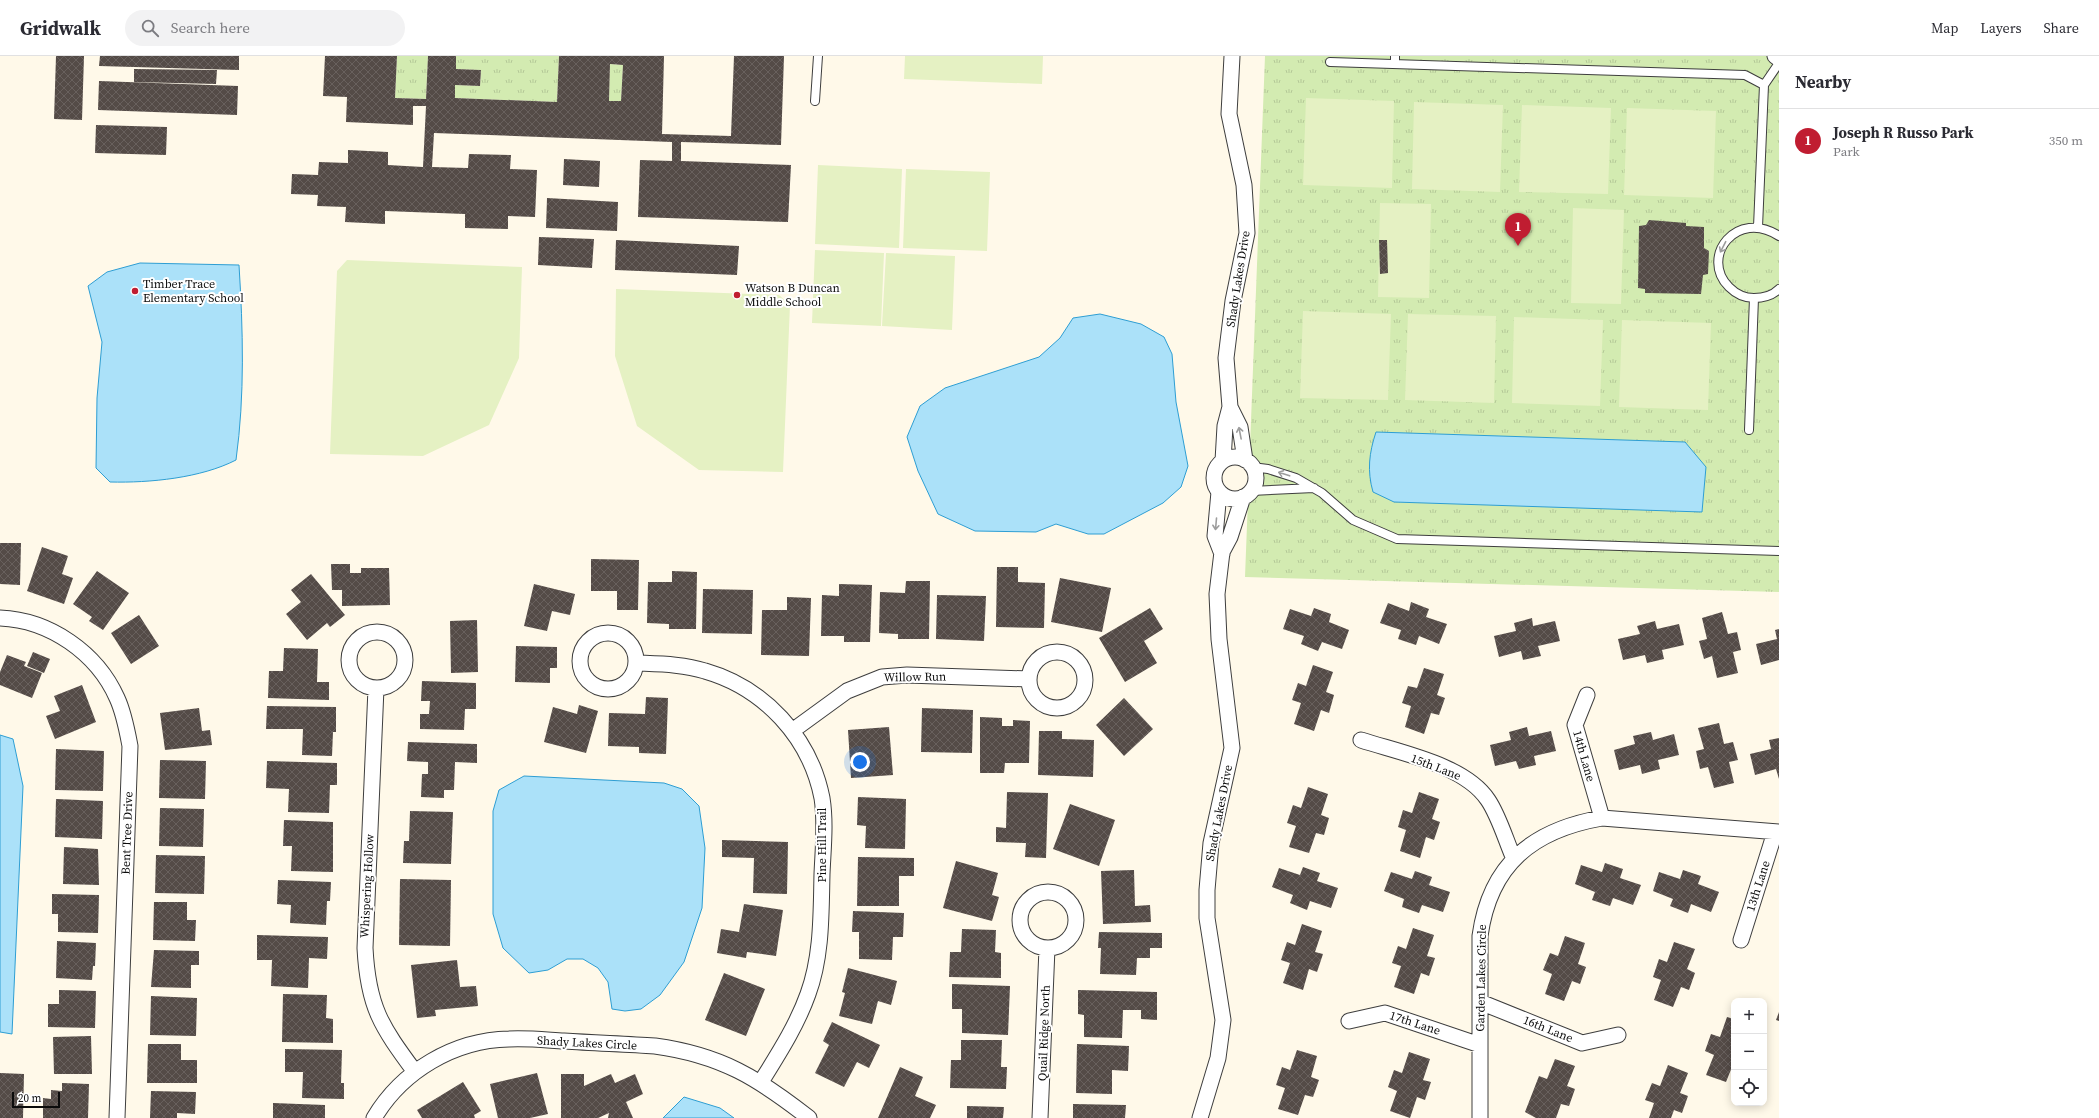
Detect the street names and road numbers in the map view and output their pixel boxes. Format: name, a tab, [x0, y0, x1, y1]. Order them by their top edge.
street label: Shady Lakes Drive	[1222, 230, 1254, 328]
street label: Willow Run	[884, 668, 946, 686]
street label: 14th Lane	[1569, 729, 1599, 783]
street label: 15th Lane	[1409, 750, 1463, 784]
street label: Shady Lakes Drive	[1202, 764, 1236, 862]
street label: Bent Tree Drive	[118, 791, 136, 875]
street label: Pine Hill Trail	[814, 807, 830, 882]
street label: Whispering Hollow	[356, 833, 378, 938]
street label: 13th Lane	[1742, 859, 1774, 913]
street label: Garden Lakes Circle	[1472, 924, 1490, 1032]
street label: Quail Ridge North	[1034, 985, 1054, 1081]
street label: 17th Lane	[1388, 1007, 1442, 1039]
street label: 16th Lane	[1521, 1012, 1575, 1046]
street label: Shady Lakes Circle	[537, 1032, 637, 1054]

